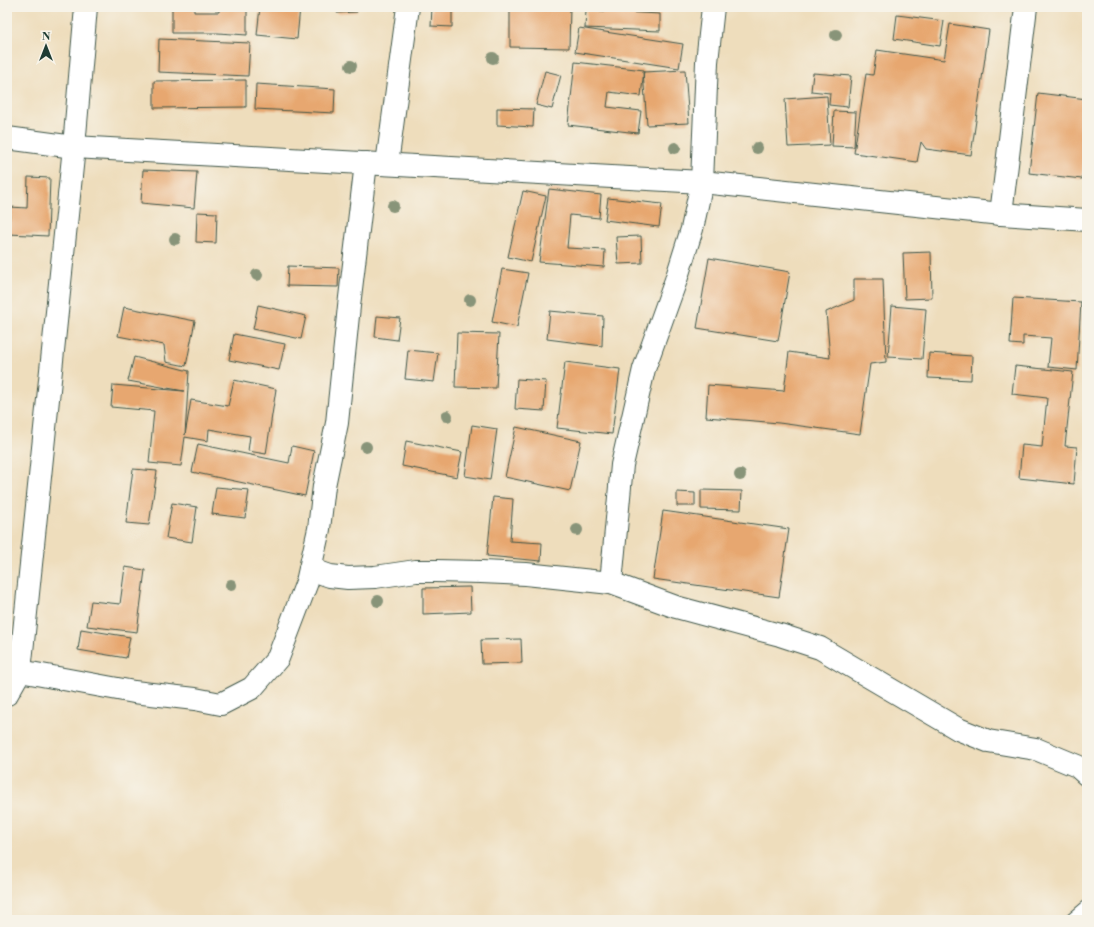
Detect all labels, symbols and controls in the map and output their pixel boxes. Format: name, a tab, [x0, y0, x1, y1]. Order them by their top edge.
north arrow	[26, 26, 66, 66]
text: N	[42, 30, 51, 44]

